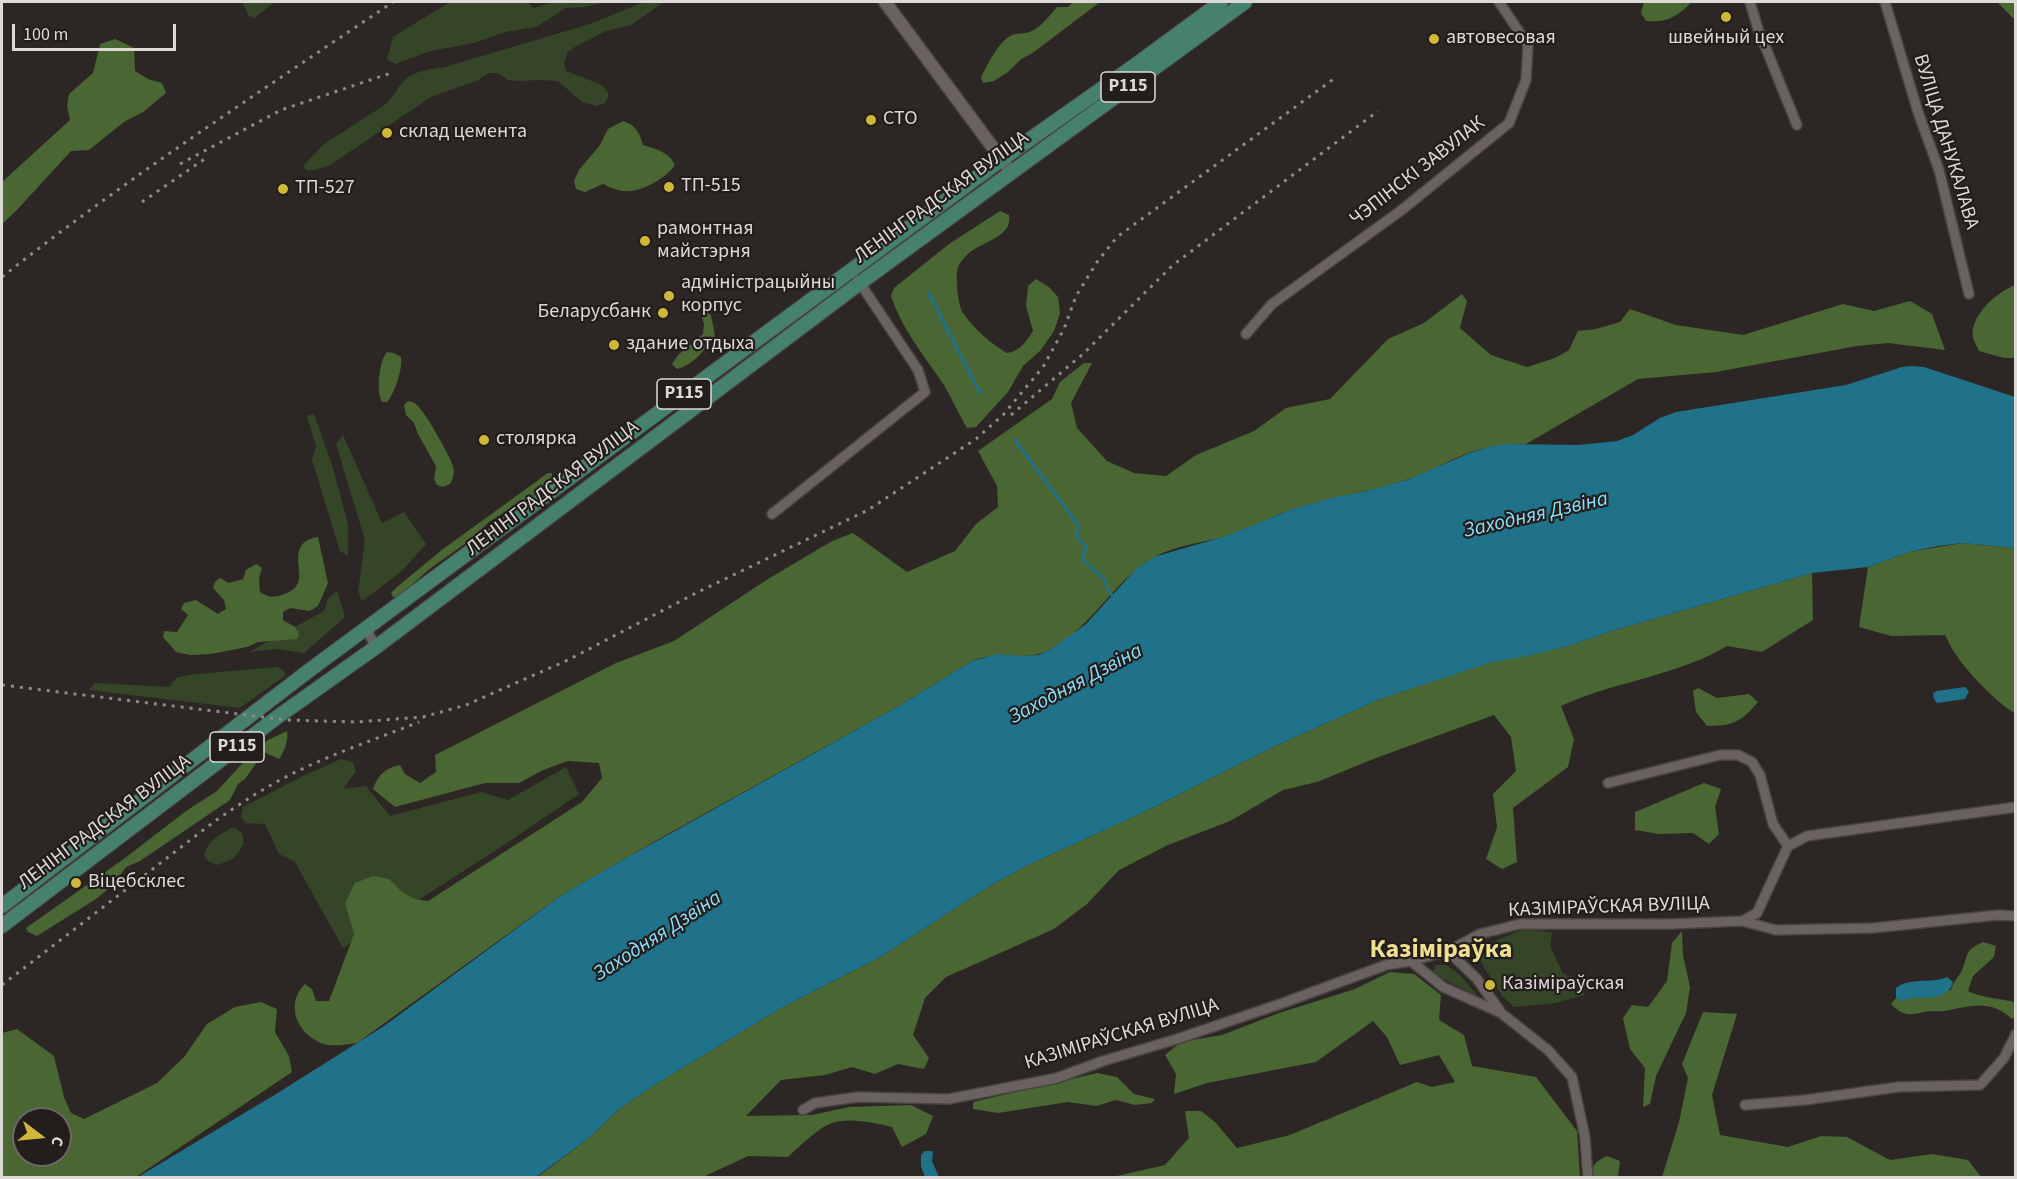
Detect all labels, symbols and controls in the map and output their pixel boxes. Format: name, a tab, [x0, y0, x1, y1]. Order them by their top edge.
marker: швейный цех	[1719, 10, 1733, 24]
scale bar	[15, 12, 178, 50]
text: 100 m	[23, 22, 68, 47]
place label: автовесовая	[1446, 27, 1556, 51]
place label: швейный цех	[1668, 27, 1784, 51]
marker: автовесовая	[1427, 32, 1441, 46]
street label: ВУЛІЦА ДАНУКАЛАВА	[1907, 51, 1983, 233]
road number: Р115	[1101, 72, 1155, 102]
place label: СТО	[883, 108, 918, 132]
street label: ЧЭПІНСКІ ЗАВУЛАК	[1346, 112, 1490, 232]
marker: СТО	[864, 113, 878, 127]
place label: склад цемента	[399, 121, 527, 145]
marker: склад цемента	[380, 126, 394, 140]
street label: ЛЕНІНГРАДСКАЯ ВУЛІЦА	[850, 127, 1034, 269]
place label: ТП-515	[681, 175, 741, 199]
place label: ТП-527	[295, 177, 355, 201]
marker: ТП-515	[662, 180, 676, 194]
marker: ТП-527	[276, 182, 290, 196]
place label: рамонтная майстэрня	[657, 218, 753, 265]
marker: рамонтная майстэрня	[638, 234, 652, 248]
place label: адміністрацыйны корпус	[681, 272, 835, 319]
marker: адміністрацыйны корпус	[662, 289, 676, 303]
place label: Беларусбанк	[538, 301, 651, 325]
marker: Беларусбанк	[656, 306, 670, 320]
place label: здание отдыха	[626, 333, 754, 357]
marker: здание отдыха	[607, 338, 621, 352]
road number: Р115	[657, 379, 711, 409]
street label: ЛЕНІНГРАДСКАЯ ВУЛІЦА	[462, 416, 644, 562]
place label: столярка	[496, 428, 576, 452]
marker: столярка	[477, 433, 491, 447]
water label: Заходняя Дзвіна	[1461, 487, 1611, 545]
water label: Заходняя Дзвіна	[1005, 639, 1147, 731]
road number: Р115	[210, 732, 264, 762]
street label: ЛЕНІНГРАДСКАЯ ВУЛІЦА	[14, 750, 196, 896]
place label: Віцебсклес	[88, 871, 185, 895]
marker: Віцебсклес	[69, 876, 83, 890]
water label: Заходняя Дзвіна	[589, 886, 727, 988]
street label: КАЗІМІРАЎСКАЯ ВУЛІЦА	[1508, 892, 1710, 924]
district label: Казіміраўка	[1369, 935, 1513, 967]
place label: Казіміраўская	[1502, 973, 1625, 997]
marker: Казіміраўская	[1483, 978, 1497, 992]
street label: КАЗІМІРАЎСКАЯ ВУЛІЦА	[1022, 994, 1222, 1076]
north arrow	[12, 1107, 72, 1167]
text: С	[46, 1134, 69, 1149]

